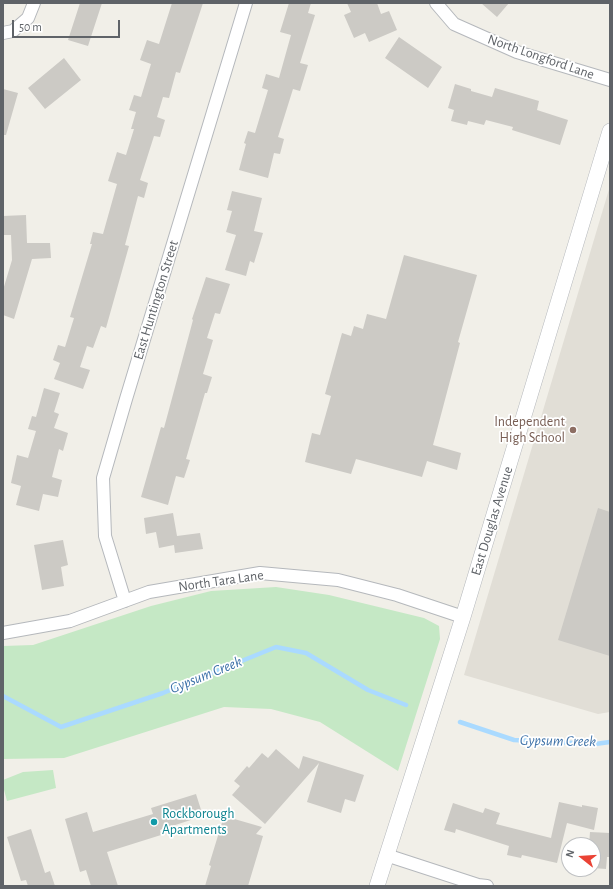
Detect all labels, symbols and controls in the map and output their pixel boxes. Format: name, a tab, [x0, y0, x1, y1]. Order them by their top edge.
scale bar	[14, 12, 122, 38]
text: 50 m	[19, 21, 42, 33]
street label: North Longford Lane	[486, 31, 596, 83]
street label: East Huntington Street	[130, 238, 182, 362]
place label: Independent High School	[494, 414, 565, 446]
marker: Independent High School	[568, 425, 578, 435]
street label: East Douglas Avenue	[467, 465, 517, 577]
street label: North Tara Lane	[177, 567, 265, 595]
water label: Gypsum Creek	[167, 652, 245, 698]
water label: Gypsum Creek	[520, 731, 596, 751]
place label: Rockborough Apartments	[162, 806, 234, 838]
marker: Rockborough Apartments	[149, 817, 159, 827]
north arrow	[561, 837, 601, 877]
text: N	[564, 848, 576, 859]

